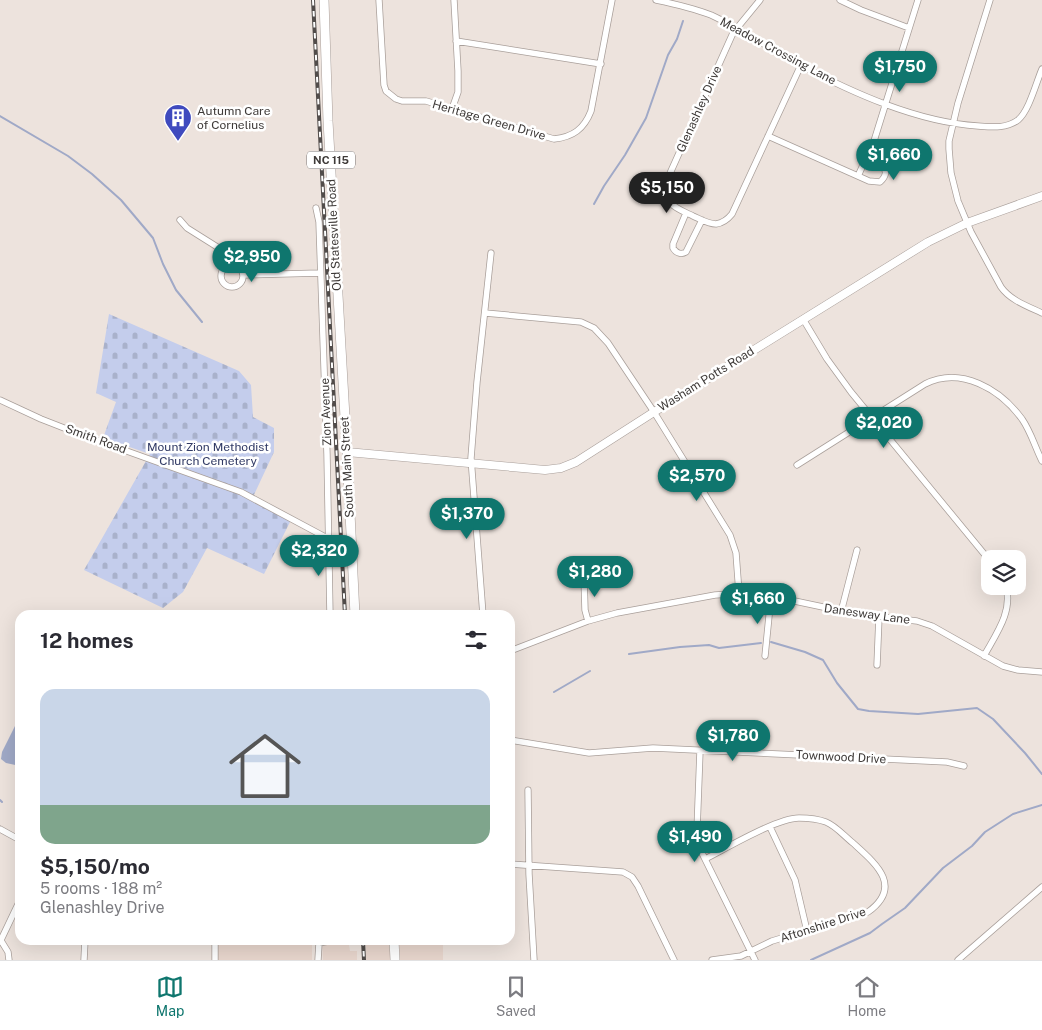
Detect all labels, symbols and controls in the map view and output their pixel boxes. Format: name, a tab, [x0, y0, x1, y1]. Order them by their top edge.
street label: Meadow Crossing Lane	[718, 14, 838, 88]
pin: $1,750	[859, 51, 941, 93]
text: $1,750	[874, 57, 926, 76]
street label: Glenashley Drive	[674, 63, 724, 155]
street label: Heritage Green Drive	[431, 97, 547, 143]
building icon: Autumn Care of Cornelius	[163, 103, 193, 142]
place label: Autumn Care of Cornelius	[197, 104, 271, 132]
pin: $1,660	[853, 138, 935, 181]
text: $1,660	[867, 145, 921, 164]
road number: NC 115	[307, 152, 355, 168]
pin: $5,150	[626, 172, 708, 214]
text: $5,150	[640, 178, 694, 197]
street label: Old Statesville Road	[324, 179, 344, 291]
pin: $2,950	[211, 240, 293, 283]
text: $2,950	[223, 247, 281, 266]
street label: Washam Potts Road	[655, 344, 757, 414]
street label: Zion Avenue	[318, 377, 334, 446]
pin: $2,020	[843, 406, 925, 449]
text: $2,020	[856, 413, 912, 432]
street label: South Main Street	[337, 416, 357, 518]
street label: Smith Road	[63, 421, 129, 457]
park label: Mount Zion Methodist Church Cemetery	[147, 440, 269, 468]
pin: $2,570	[656, 460, 738, 502]
text: $2,570	[669, 466, 725, 485]
pin: $1,370	[426, 498, 508, 540]
text: $1,370	[441, 504, 493, 523]
pin: $2,320	[278, 534, 360, 577]
text: $2,320	[291, 541, 347, 560]
map controls	[981, 550, 1026, 595]
button: layers	[981, 550, 1026, 595]
pin: $1,280	[554, 556, 636, 598]
text: $1,280	[568, 562, 622, 581]
pin: $1,660	[717, 582, 799, 625]
text: $1,660	[731, 589, 785, 608]
street label: Danesway Lane	[823, 601, 911, 627]
icon: filters	[462, 626, 490, 654]
text: 12 homes	[40, 628, 134, 653]
pin: $1,780	[692, 720, 774, 762]
icon: home	[220, 721, 310, 811]
text: $1,780	[707, 726, 759, 745]
street label: Townwood Drive	[795, 748, 887, 766]
pin: $1,490	[654, 820, 736, 863]
text: $1,490	[668, 827, 722, 846]
text: $5,150/mo	[40, 854, 150, 879]
text: 5 rooms · 188 m²	[40, 879, 162, 898]
text: Glenashley Drive	[40, 898, 165, 917]
street label: Aftonshire Drive	[778, 904, 868, 945]
tab: Map	[156, 973, 184, 1019]
tab: Saved	[496, 973, 536, 1019]
tab: Home	[848, 973, 886, 1019]

